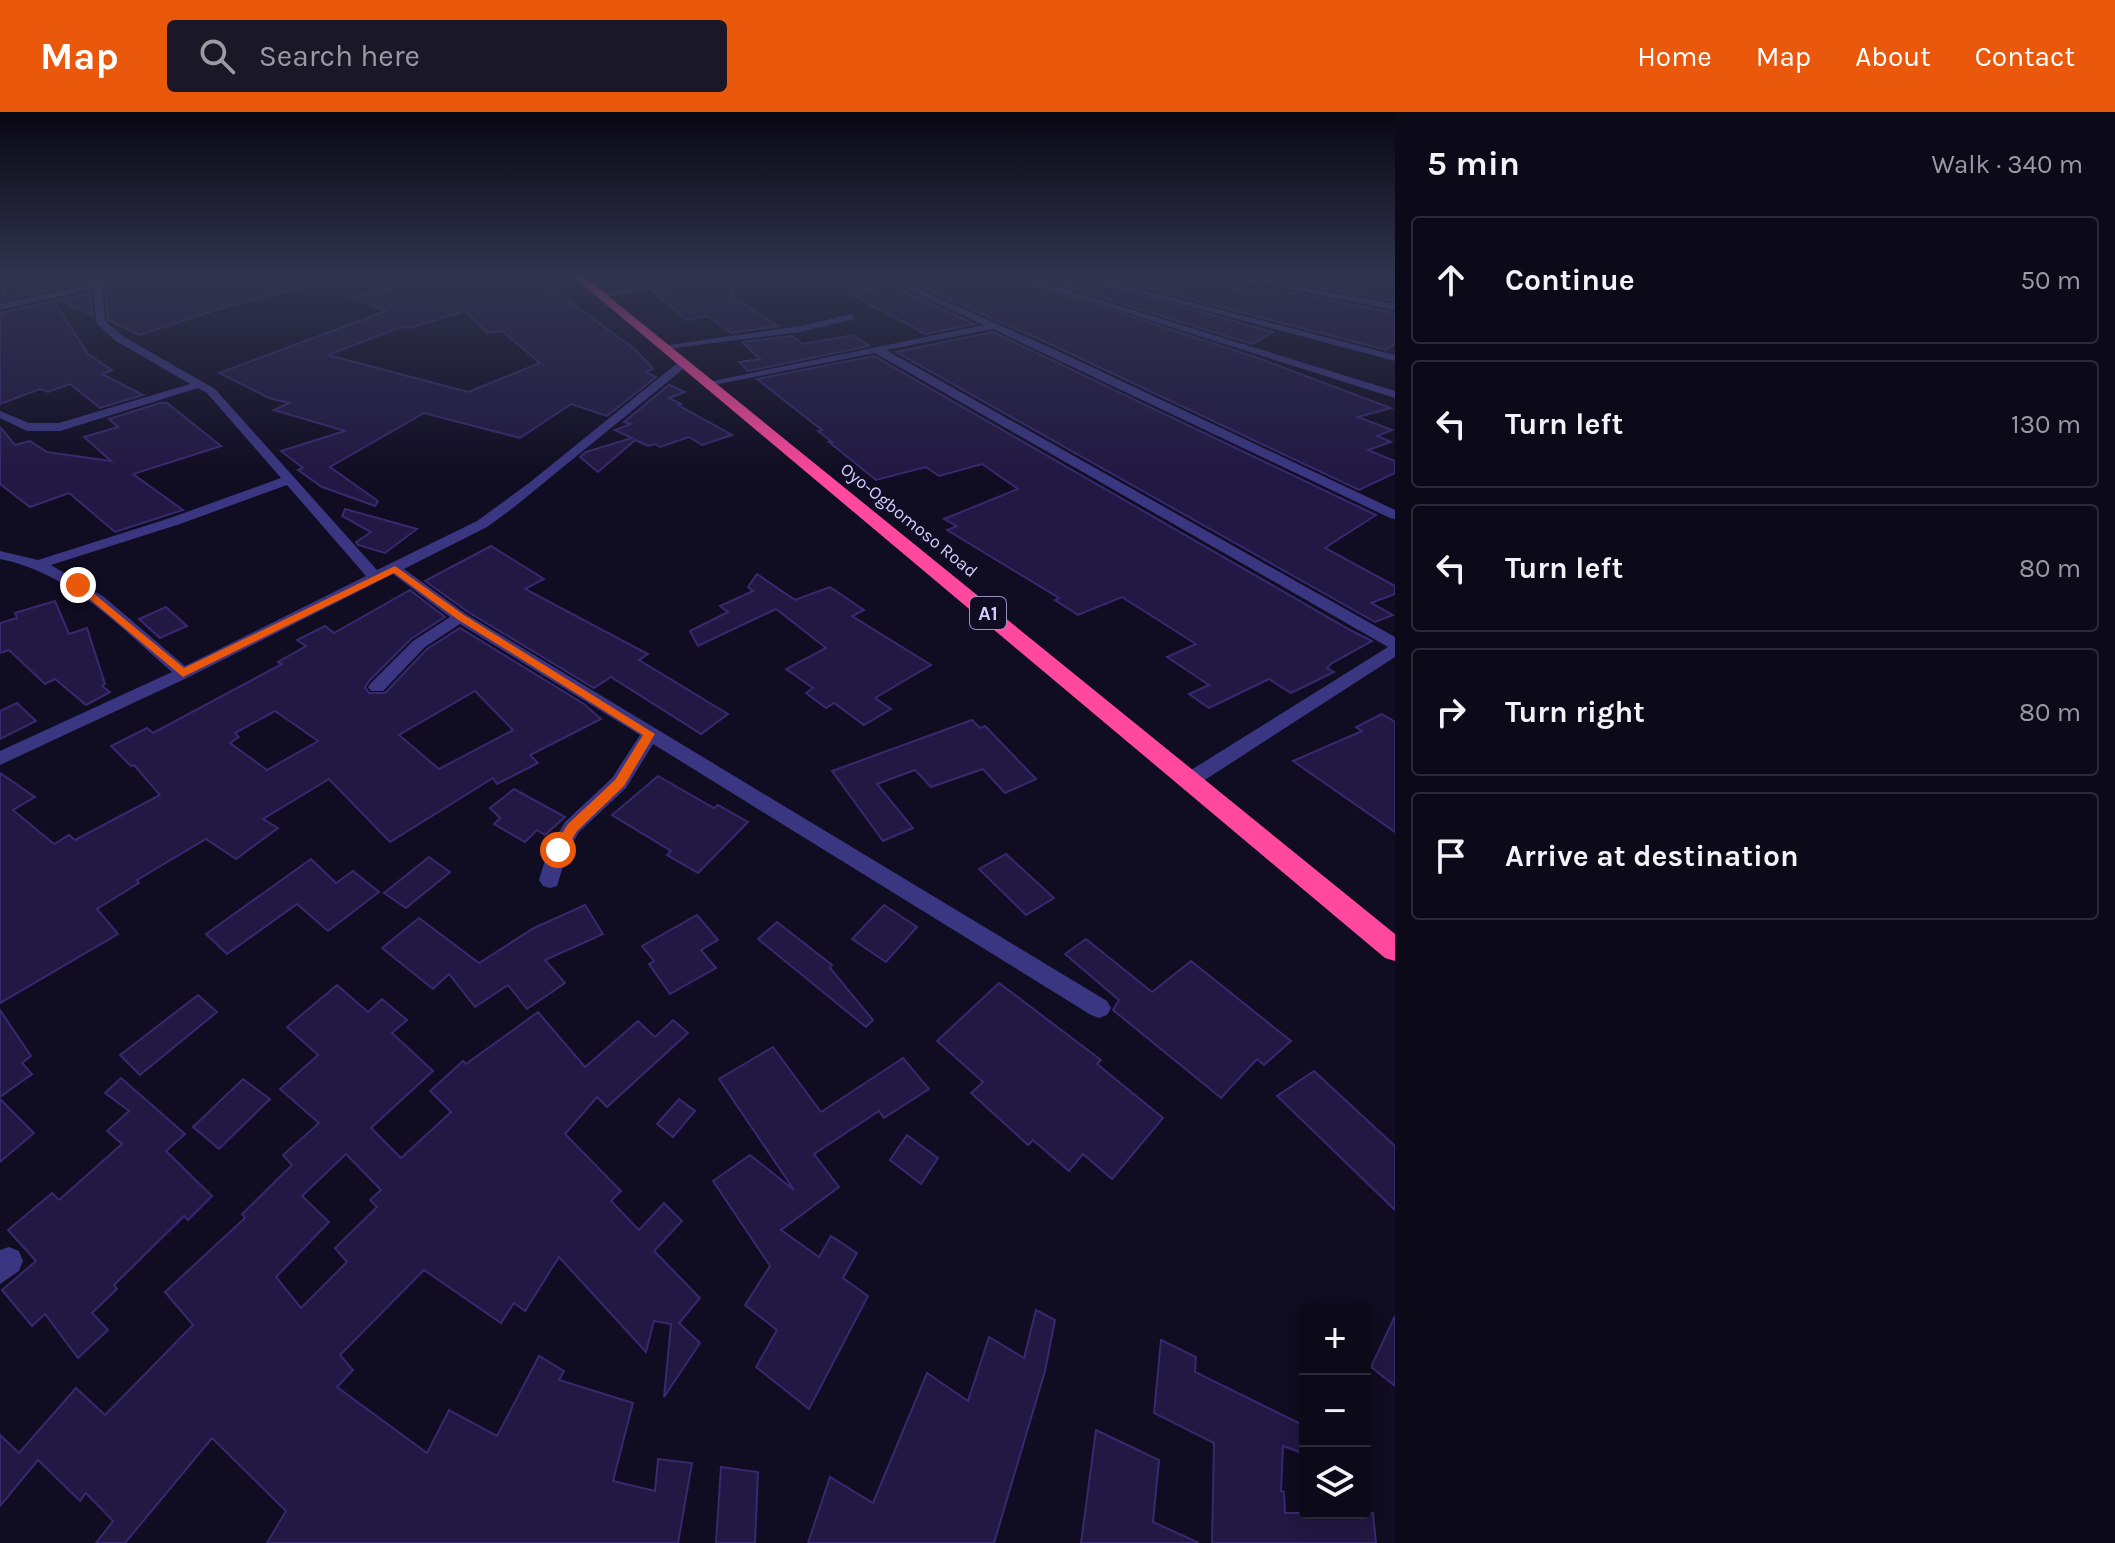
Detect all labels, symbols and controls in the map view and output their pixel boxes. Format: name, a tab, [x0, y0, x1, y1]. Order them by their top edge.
search box	[167, 20, 727, 92]
text: Map	[40, 34, 119, 79]
icon: search	[195, 34, 239, 78]
text: Search here	[259, 38, 420, 74]
text: Home	[1637, 40, 1712, 73]
text: Map	[1756, 40, 1811, 73]
text: About	[1855, 40, 1931, 73]
text: Contact	[1975, 40, 2075, 73]
text: 5 min	[1427, 144, 1520, 184]
text: Walk · 340 m	[1932, 149, 2083, 180]
icon: ahead	[1429, 258, 1473, 302]
text: Continue	[1505, 262, 1635, 298]
text: 50 m	[2020, 265, 2081, 296]
icon: left	[1429, 402, 1473, 446]
text: Turn left	[1505, 406, 1623, 442]
text: 130 m	[2011, 409, 2081, 440]
street label: Oyo-Ogbomoso Road	[836, 458, 982, 582]
icon: left	[1429, 546, 1473, 590]
text: Turn left	[1505, 550, 1623, 586]
text: 80 m	[2019, 553, 2081, 584]
route end	[60, 567, 96, 603]
road number: A1	[970, 597, 1006, 629]
icon: right	[1429, 690, 1473, 734]
text: Turn right	[1505, 694, 1645, 730]
text: 80 m	[2019, 697, 2081, 728]
route start	[540, 832, 576, 868]
icon: arrive	[1429, 834, 1473, 878]
text: Arrive at destination	[1505, 838, 1799, 874]
map controls	[1299, 1303, 1371, 1519]
button: +	[1299, 1303, 1371, 1375]
button: −	[1299, 1375, 1371, 1447]
button: layers	[1299, 1447, 1371, 1519]

